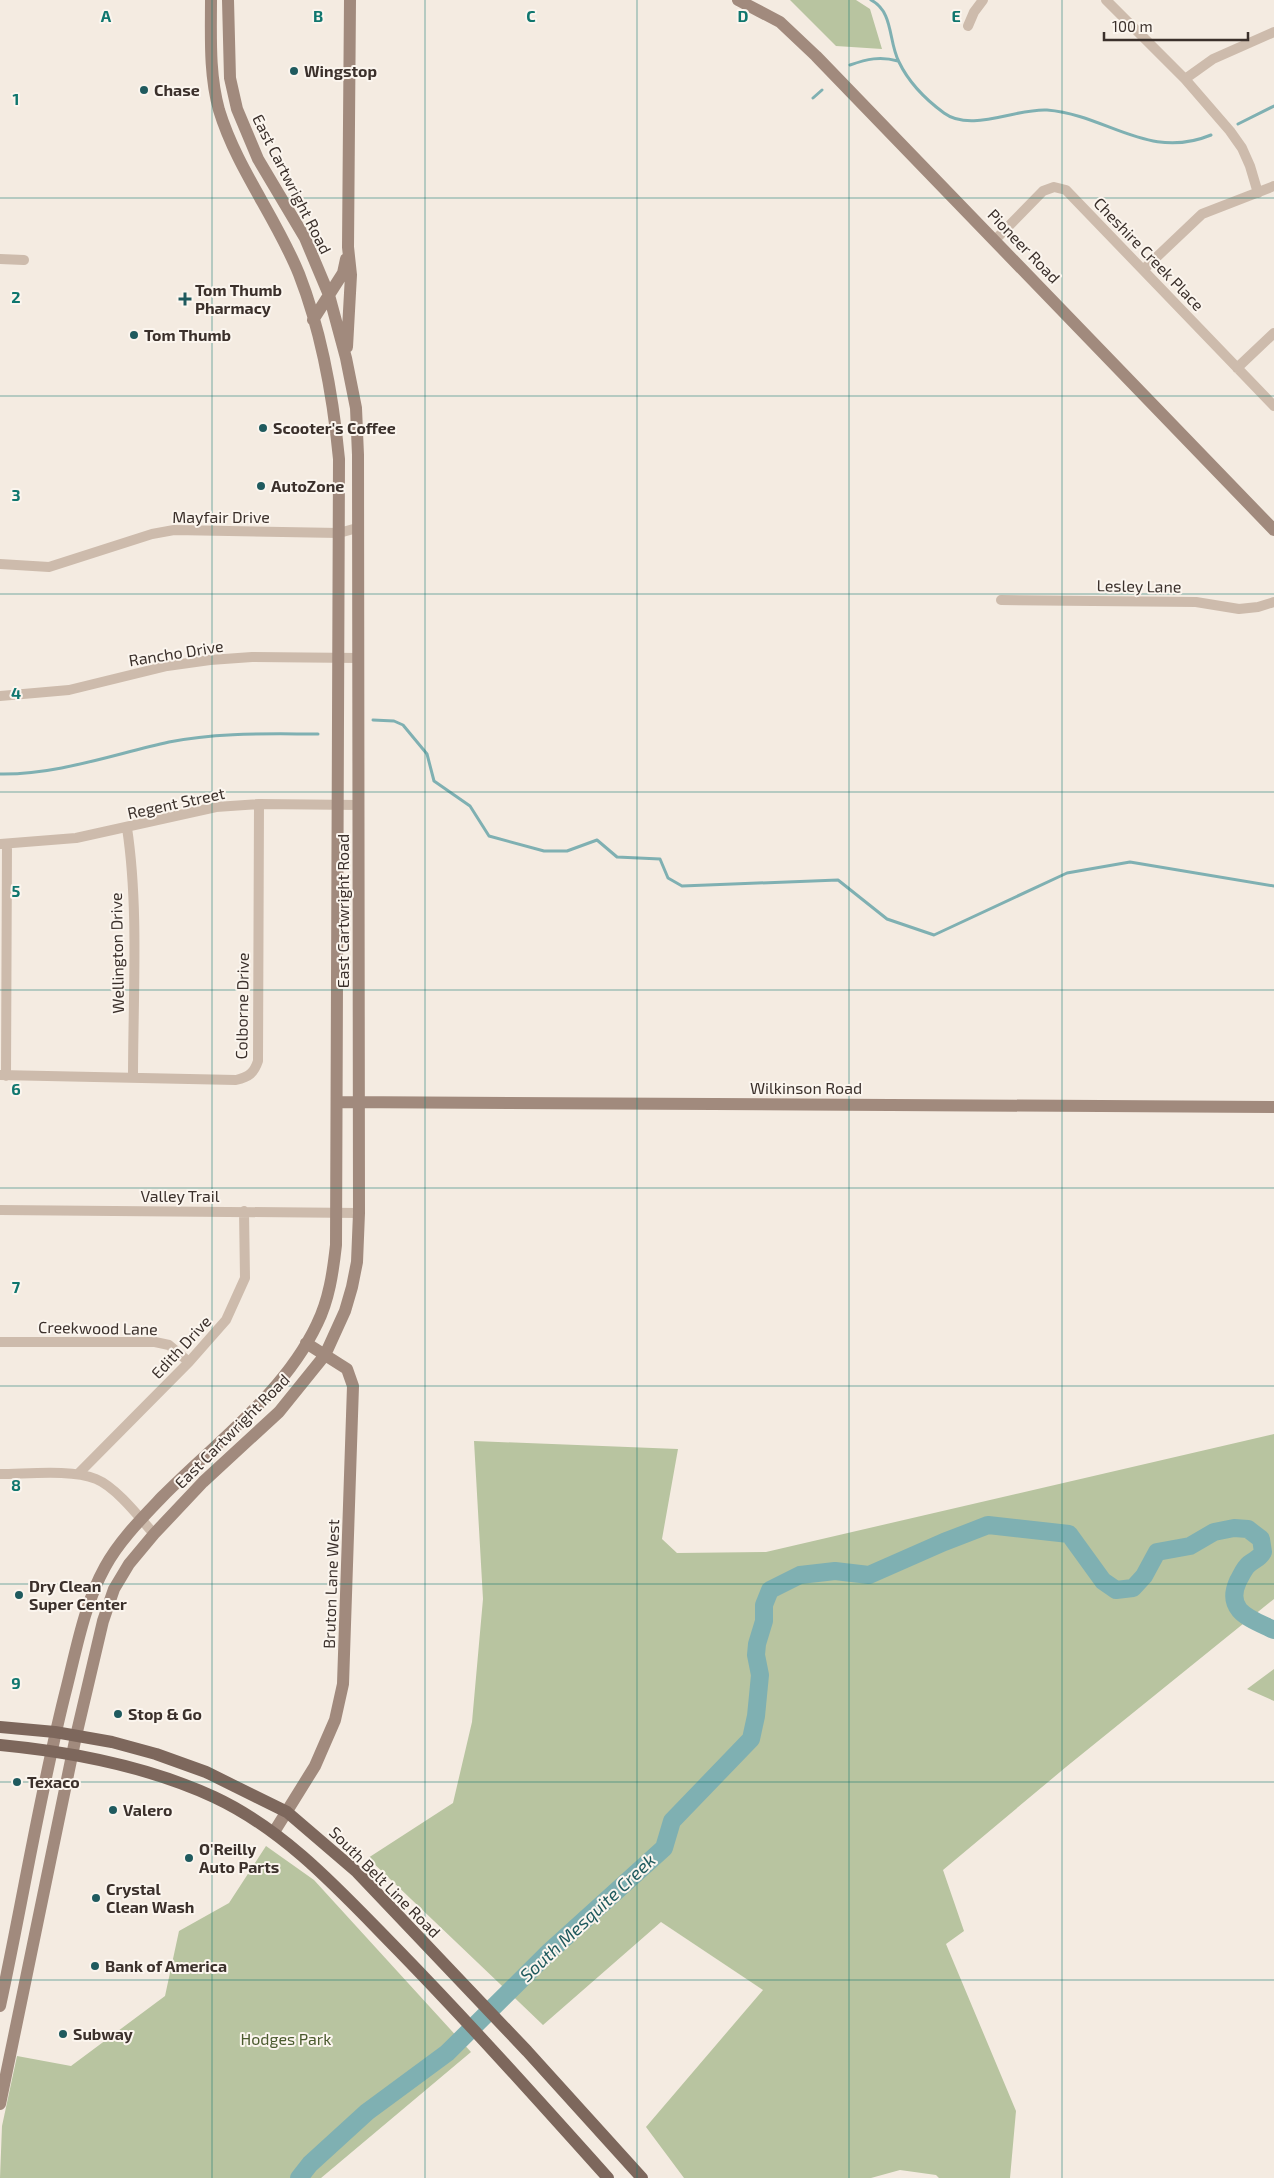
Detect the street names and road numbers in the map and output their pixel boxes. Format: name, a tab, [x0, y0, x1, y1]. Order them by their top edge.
street label: East Cartwright Road	[249, 111, 336, 257]
street label: Cheshire Creek Place	[1090, 193, 1208, 314]
street label: Pioneer Road	[984, 205, 1064, 287]
street label: Mayfair Drive	[172, 507, 270, 526]
street label: Lesley Lane	[1096, 575, 1182, 596]
street label: Rancho Drive	[127, 636, 225, 669]
street label: Regent Street	[125, 783, 226, 822]
street label: East Cartwright Road	[333, 834, 352, 988]
street label: Wellington Drive	[106, 892, 127, 1014]
street label: Colborne Drive	[231, 952, 252, 1060]
street label: Wilkinson Road	[750, 1078, 862, 1097]
street label: Valley Trail	[140, 1186, 220, 1205]
street label: Edith Drive	[147, 1311, 215, 1382]
street label: Creekwood Lane	[38, 1317, 158, 1338]
street label: East Cartwright Road	[170, 1369, 293, 1492]
street label: Bruton Lane West	[319, 1519, 342, 1649]
street label: South Belt Line Road	[326, 1822, 445, 1941]

